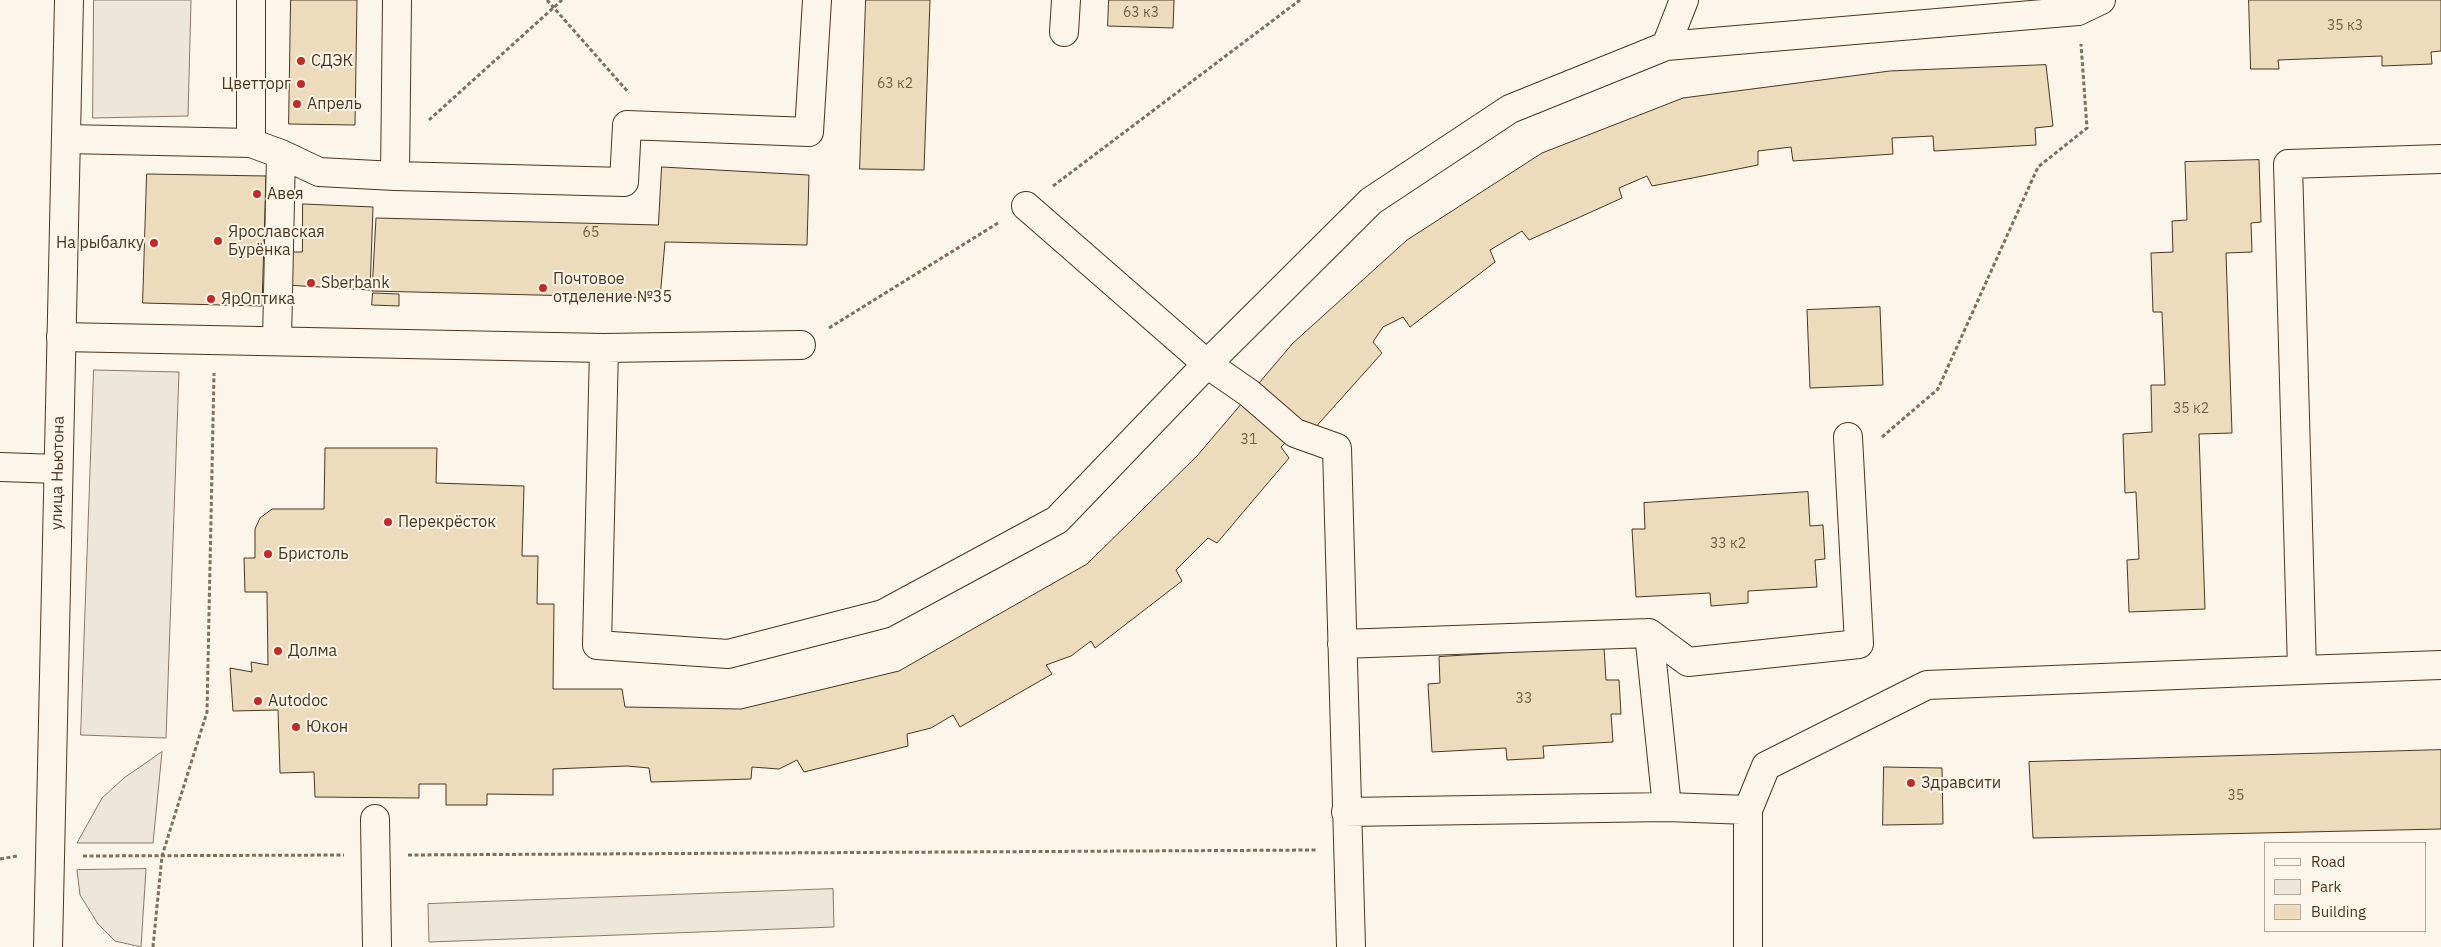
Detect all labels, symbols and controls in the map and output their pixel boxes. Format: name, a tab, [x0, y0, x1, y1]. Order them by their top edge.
house number: 63 к3	[1123, 5, 1159, 21]
house number: 35 к3	[2327, 18, 2363, 34]
place label: СДЭК	[311, 51, 353, 71]
marker: СДЭК	[295, 55, 307, 67]
place label: Цветторг	[222, 74, 291, 94]
house number: 63 к2	[877, 76, 913, 92]
marker: Цветторг	[295, 78, 307, 90]
place label: Апрель	[307, 94, 362, 114]
marker: Апрель	[291, 98, 303, 110]
place label: Авея	[267, 184, 304, 204]
marker: Авея	[251, 188, 263, 200]
place label: Ярославская Бурёнка	[228, 222, 325, 260]
house number: 65	[583, 225, 599, 241]
place label: На рыбалку	[56, 233, 144, 253]
marker: Ярославская Бурёнка	[212, 235, 224, 247]
marker: На рыбалку	[148, 237, 160, 249]
place label: Почтовое отделение №35	[553, 269, 672, 307]
place label: Sberbank	[321, 273, 390, 293]
marker: Sberbank	[305, 277, 317, 289]
marker: Почтовое отделение №35	[537, 282, 549, 294]
place label: ЯрОптика	[221, 289, 295, 309]
marker: ЯрОптика	[205, 293, 217, 305]
house number: 35 к2	[2173, 401, 2209, 417]
street label: улица Ньютона	[47, 416, 69, 530]
house number: 31	[1241, 432, 1257, 448]
place label: Перекрёсток	[398, 512, 496, 532]
marker: Перекрёсток	[382, 516, 394, 528]
house number: 33 к2	[1710, 536, 1746, 552]
place label: Бристоль	[278, 544, 349, 564]
marker: Бристоль	[262, 548, 274, 560]
place label: Долма	[288, 641, 337, 661]
marker: Долма	[272, 645, 284, 657]
place label: Autodoc	[268, 691, 328, 711]
house number: 33	[1516, 691, 1532, 707]
marker: Autodoc	[252, 695, 264, 707]
place label: Юкон	[306, 717, 348, 737]
marker: Юкон	[290, 721, 302, 733]
place label: Здравсити	[1921, 773, 2001, 793]
marker: Здравсити	[1905, 777, 1917, 789]
house number: 35	[2228, 788, 2244, 804]
legend	[2264, 842, 2426, 932]
text: Road	[2311, 852, 2346, 871]
text: Park	[2311, 877, 2341, 896]
text: Building	[2311, 902, 2366, 921]

